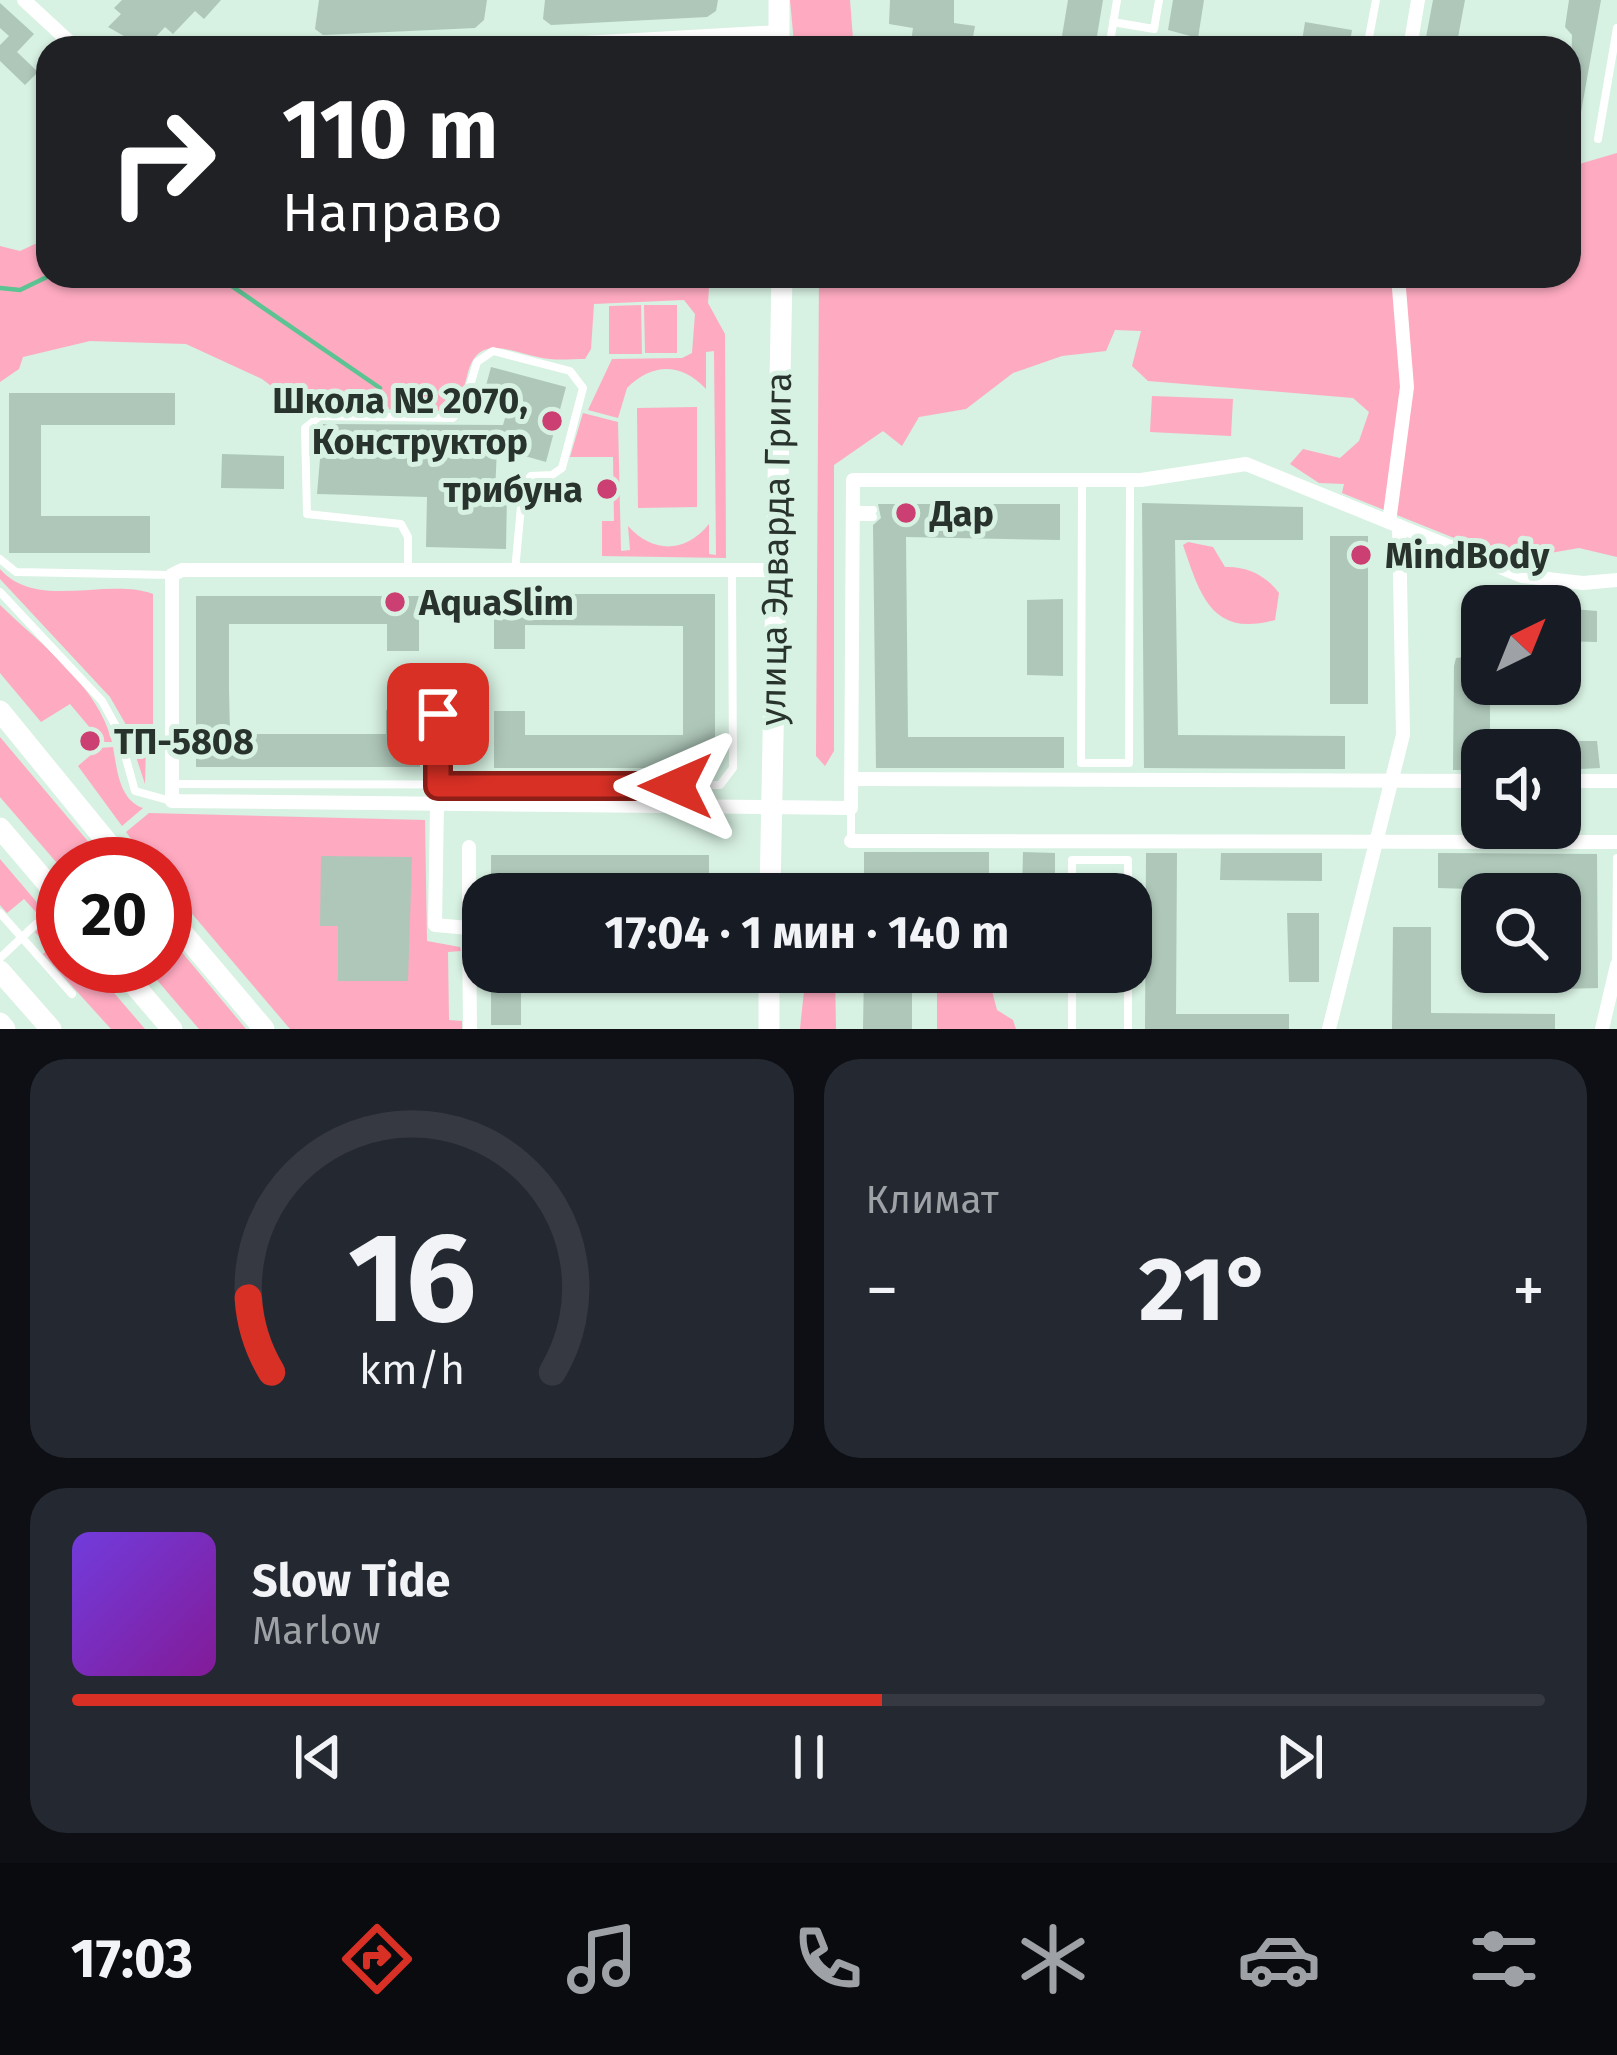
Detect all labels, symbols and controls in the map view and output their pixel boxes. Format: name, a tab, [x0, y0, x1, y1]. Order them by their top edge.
text: 110 m	[282, 79, 498, 180]
icon: right	[84, 84, 240, 240]
text: Направо	[282, 181, 503, 245]
street label: улица Эдварда Грига	[751, 372, 801, 726]
place label: Школа № 2070, Конструктор	[272, 379, 528, 464]
marker: Школа № 2070, Конструктор	[539, 408, 565, 434]
place label: трибуна	[443, 468, 583, 512]
marker: трибуна	[594, 476, 620, 502]
place label: Дар	[929, 492, 994, 536]
marker: Дар	[893, 500, 919, 526]
place label: MindBody	[1385, 534, 1550, 578]
marker: MindBody	[1348, 542, 1374, 568]
place label: AquaSlim	[418, 581, 574, 625]
north arrow	[1461, 585, 1581, 705]
map controls	[1461, 585, 1581, 993]
marker: AquaSlim	[382, 589, 408, 615]
pin	[387, 663, 489, 765]
icon: arrive	[405, 681, 471, 747]
place label: ТП-5808	[114, 720, 254, 764]
position arrow	[613, 723, 739, 849]
marker: ТП-5808	[77, 728, 103, 754]
button: sound	[1461, 729, 1581, 849]
speed limit sign: 20	[36, 837, 192, 993]
button: search	[1461, 873, 1581, 993]
text: 17:04 · 1 мин · 140 m	[605, 906, 1009, 960]
text: Климат	[866, 1177, 999, 1223]
text: 16	[348, 1204, 476, 1354]
text: 21°	[1139, 1236, 1272, 1344]
text: −	[866, 1251, 899, 1330]
text: +	[1512, 1251, 1545, 1330]
text: km/h	[359, 1343, 465, 1394]
text: Slow Tide	[252, 1554, 450, 1608]
text: Marlow	[252, 1608, 381, 1654]
icon: previous	[285, 1724, 351, 1790]
icon: pause	[776, 1724, 842, 1790]
icon: next	[1267, 1724, 1333, 1790]
icon: directions	[335, 1917, 419, 2001]
icon: music	[560, 1917, 644, 2001]
icon: phone	[786, 1917, 870, 2001]
icon: climate	[1011, 1917, 1095, 2001]
icon: car	[1237, 1917, 1321, 2001]
icon: filters	[1462, 1917, 1546, 2001]
text: 17:03	[71, 1927, 193, 1991]

